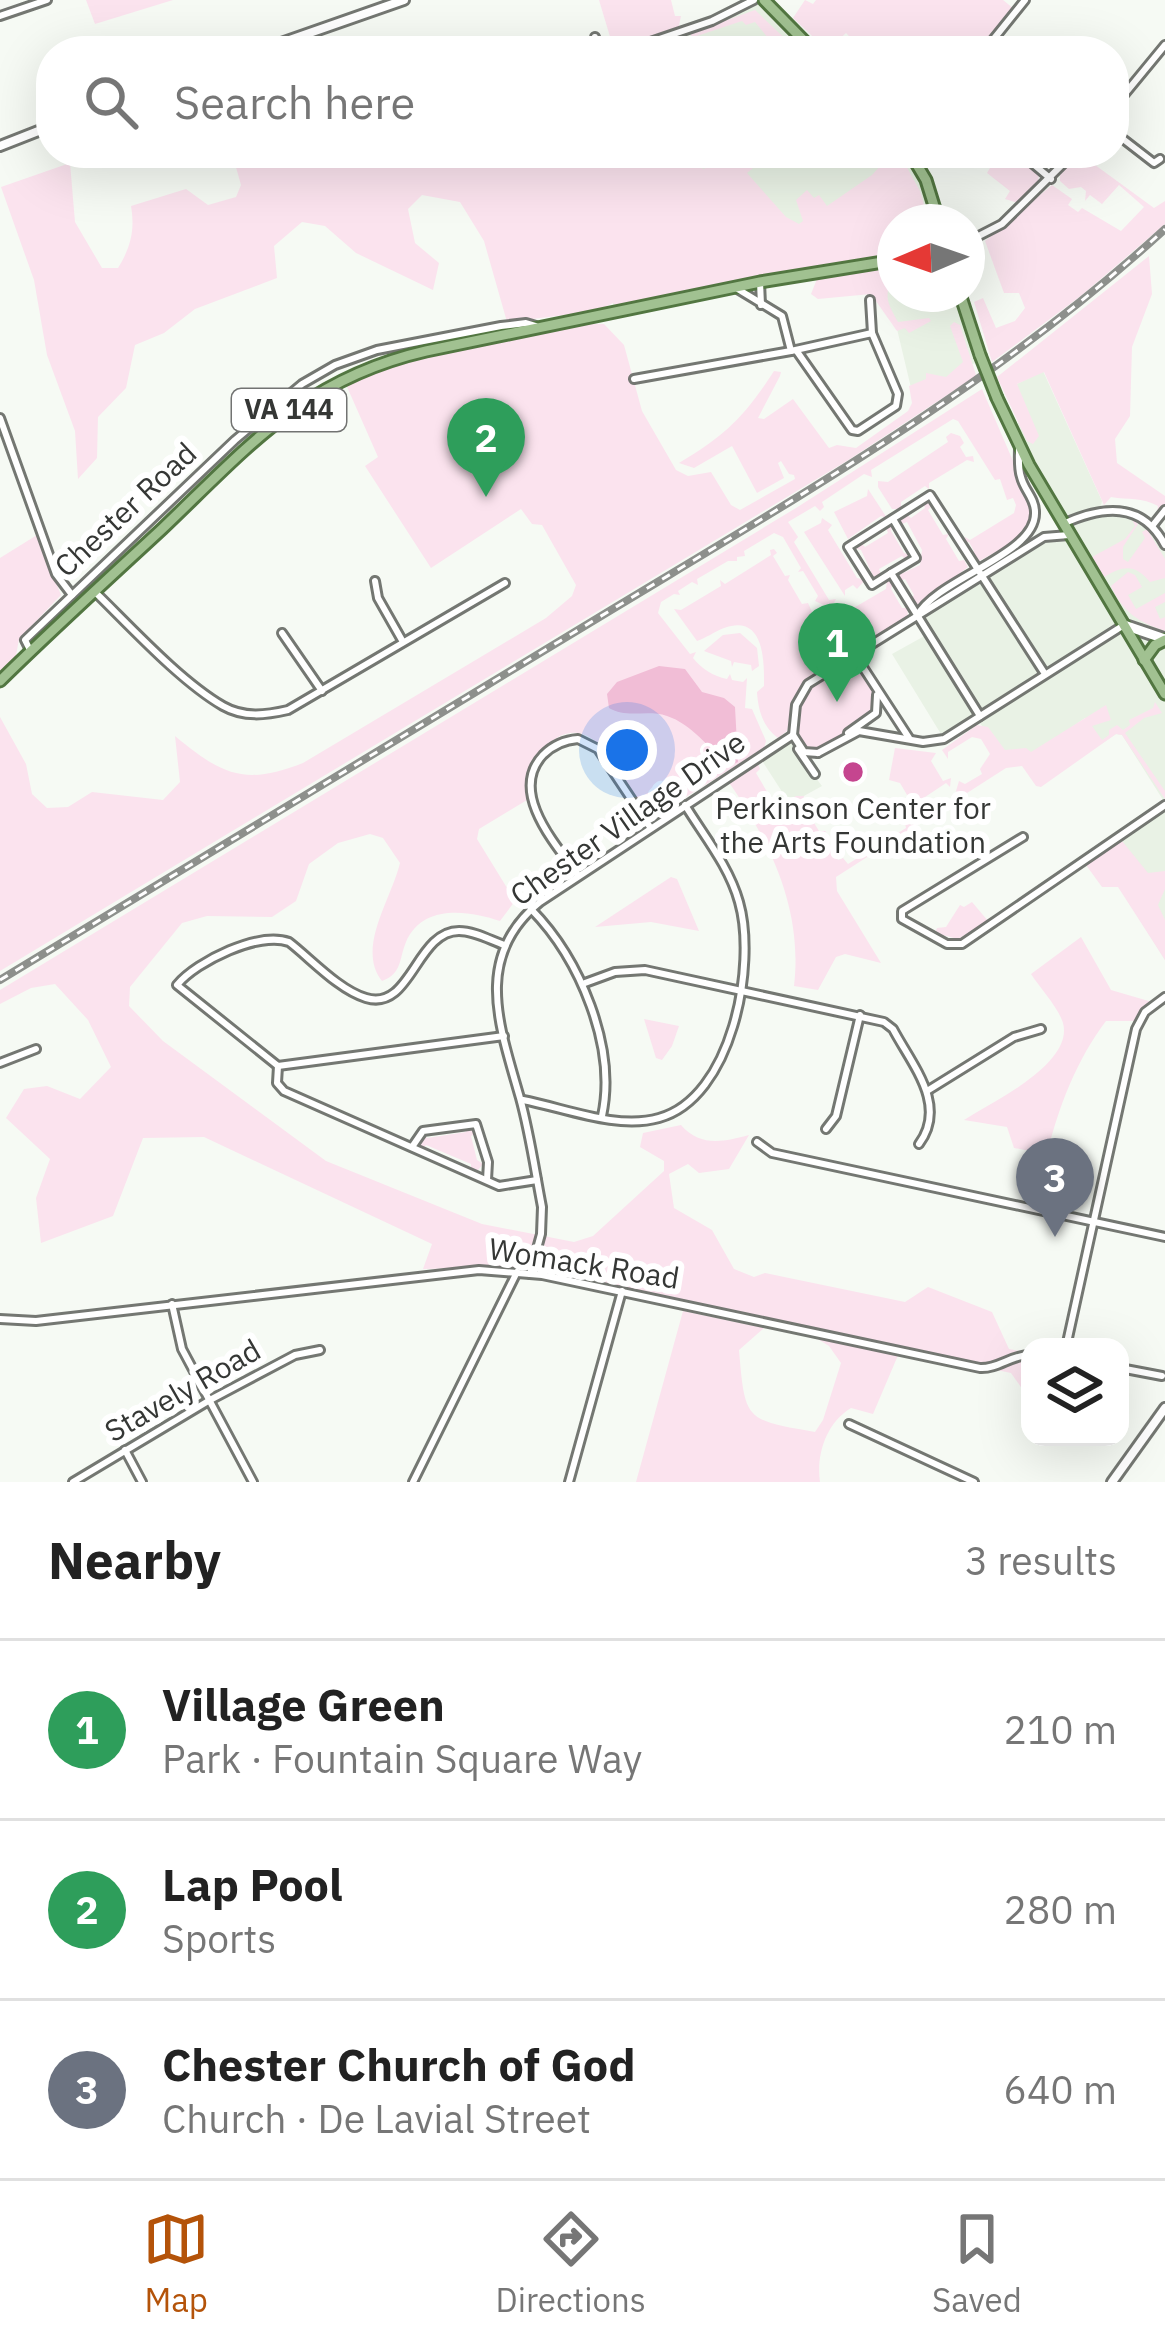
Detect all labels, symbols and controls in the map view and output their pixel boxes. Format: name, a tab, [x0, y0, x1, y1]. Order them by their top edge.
search box	[36, 36, 1129, 168]
icon: search	[78, 69, 144, 135]
text: Search here	[174, 73, 415, 131]
north arrow	[877, 204, 985, 312]
road number: VA 144	[232, 389, 346, 431]
pin: 2	[447, 398, 525, 497]
street label: Chester Road	[46, 433, 204, 585]
pin: 1	[798, 603, 876, 702]
your location	[597, 720, 657, 780]
street label: Chester Village Drive	[502, 722, 752, 914]
marker: Perkinson Center for the Arts Foundation	[840, 759, 866, 785]
place label: Perkinson Center for the Arts Foundation	[715, 788, 991, 861]
pin: 3	[1016, 1138, 1094, 1237]
street label: Womack Road	[486, 1228, 682, 1297]
street label: Stavely Road	[97, 1329, 267, 1450]
map controls	[1021, 1338, 1129, 1446]
button: layers	[1021, 1338, 1129, 1446]
text: Nearby	[48, 1527, 221, 1593]
text: 3 results	[965, 1535, 1117, 1586]
text: Village Green	[162, 1675, 445, 1733]
text: 1	[75, 1704, 99, 1755]
text: 210 m	[1004, 1704, 1117, 1755]
text: Park · Fountain Square Way	[162, 1733, 642, 1784]
text: Lap Pool	[162, 1855, 343, 1913]
text: 2	[75, 1884, 99, 1935]
text: 280 m	[1004, 1884, 1117, 1935]
text: Sports	[162, 1913, 276, 1964]
text: Chester Church of God	[162, 2035, 636, 2093]
text: 3	[75, 2064, 99, 2115]
text: 640 m	[1004, 2064, 1117, 2115]
text: Church · De Lavial Street	[162, 2093, 591, 2144]
tab: Map	[143, 2206, 209, 2321]
tab: Directions	[496, 2206, 646, 2321]
tab: Saved	[932, 2206, 1022, 2321]

